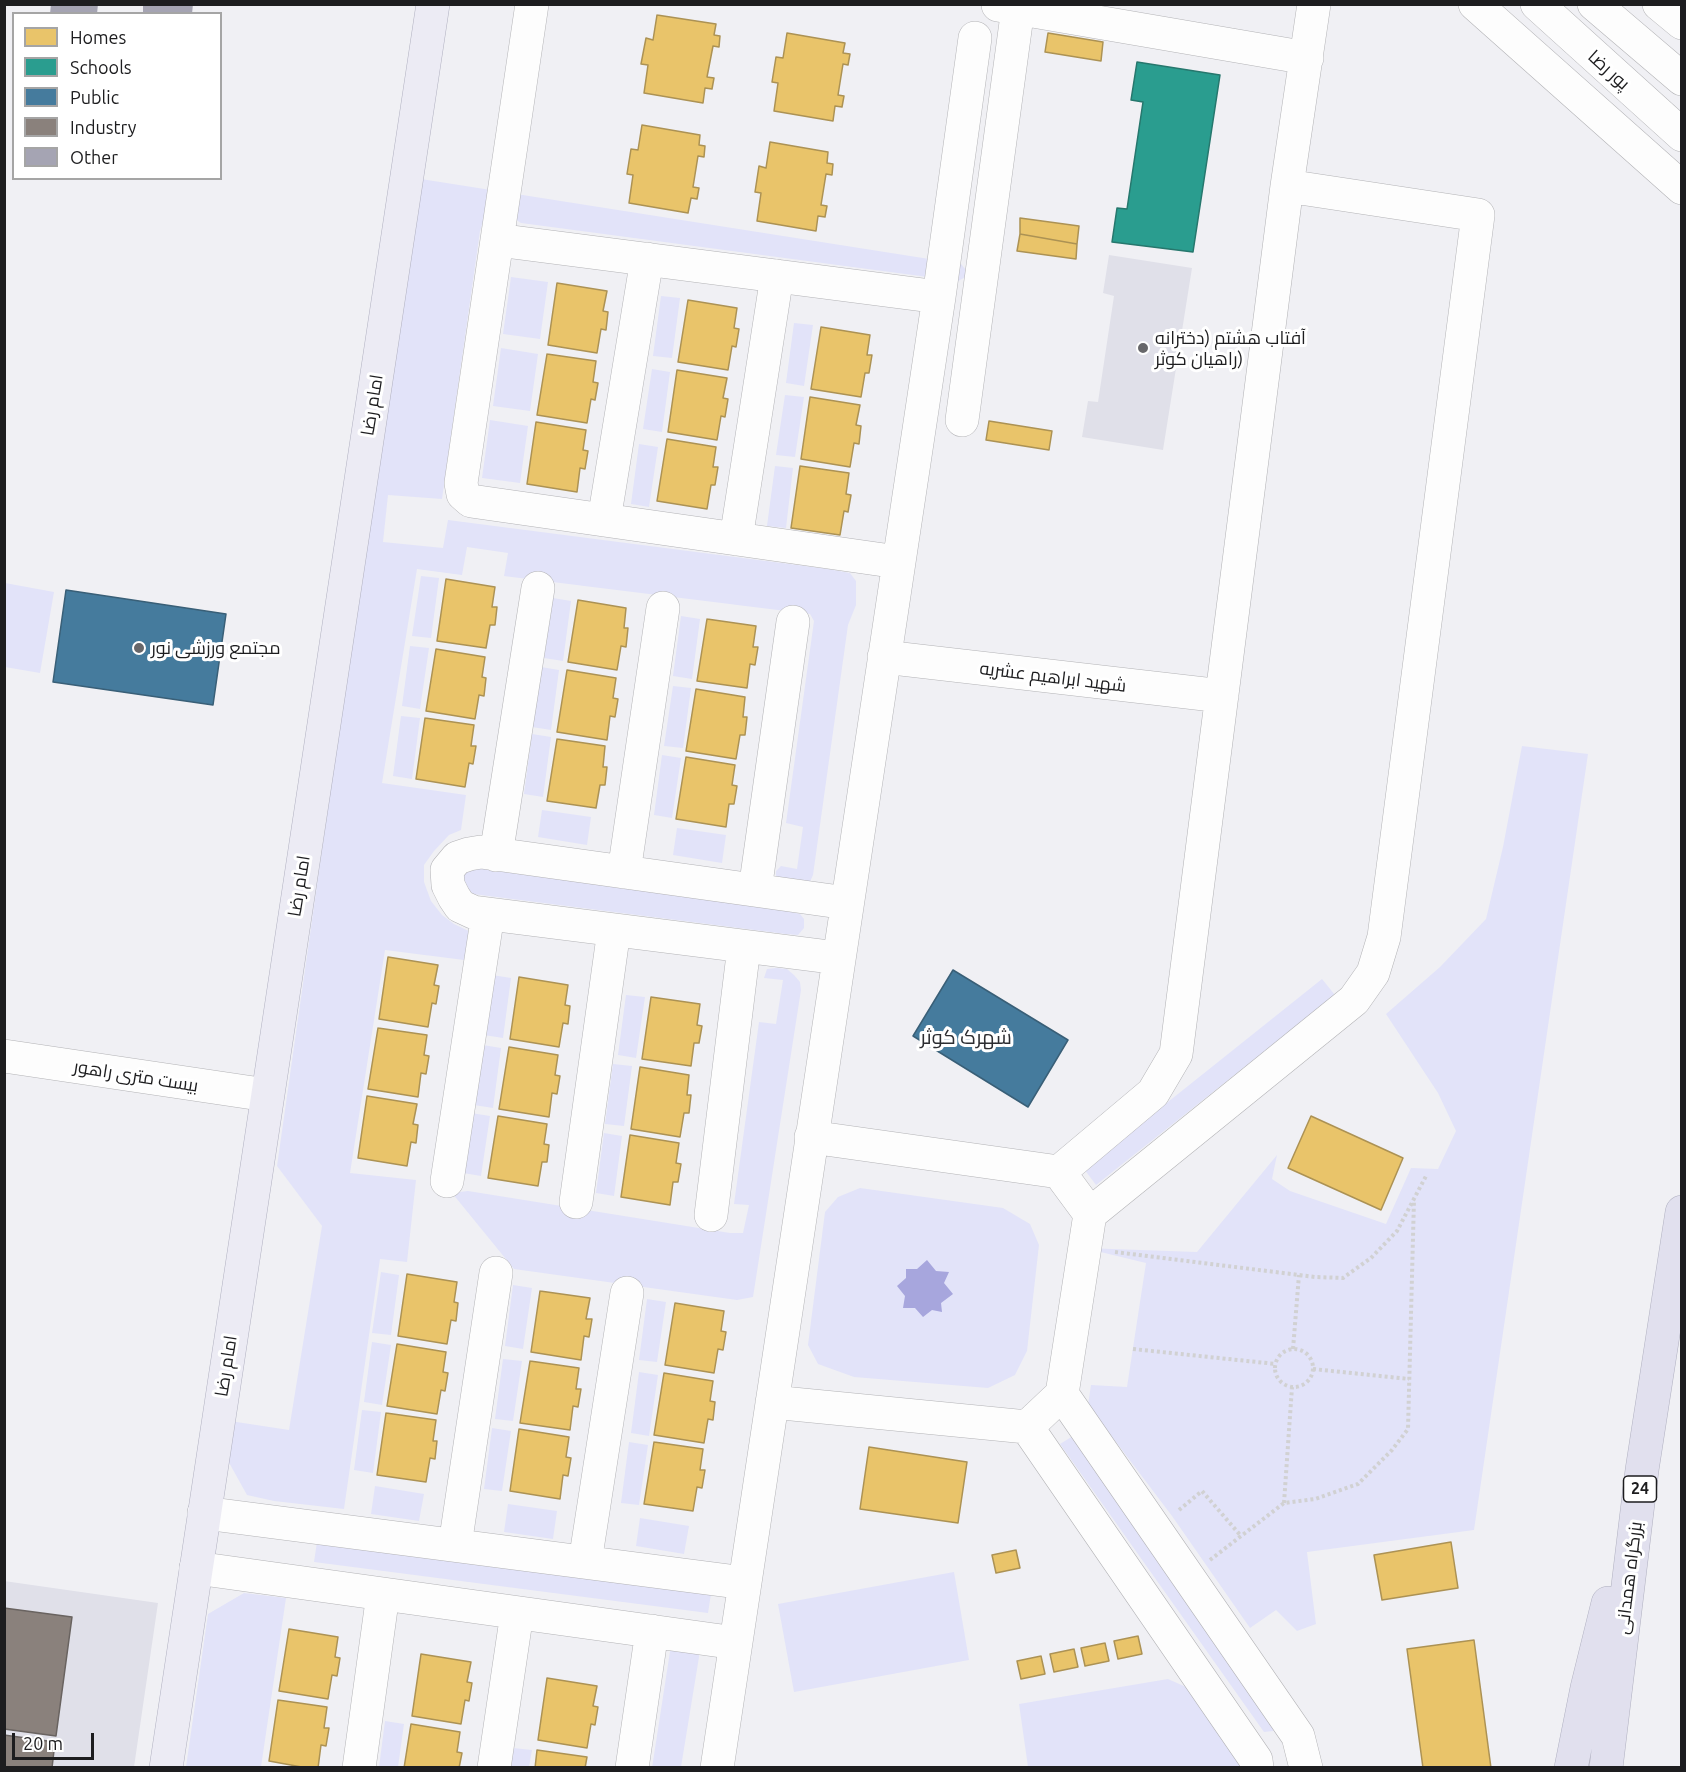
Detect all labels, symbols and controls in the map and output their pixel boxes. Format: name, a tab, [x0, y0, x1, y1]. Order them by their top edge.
legend	[12, 12, 222, 180]
text: Homes	[70, 27, 126, 47]
street label: پور رضا	[1584, 46, 1634, 94]
text: Schools	[70, 57, 132, 77]
text: Public	[70, 87, 119, 107]
text: Industry	[70, 117, 136, 137]
text: Other	[70, 147, 118, 167]
place label: آفتاب هشتم (دخترانه راهیان کوثر)	[1155, 327, 1306, 370]
marker: آفتاب هشتم (دخترانه راهیان کوثر)	[1136, 341, 1150, 355]
street label: امام رضا	[356, 373, 388, 437]
place label: مجتمع ورزشی نور	[151, 637, 280, 659]
marker: مجتمع ورزشی نور	[132, 641, 146, 655]
street label: شهید ابراهیم عشریه	[978, 657, 1128, 697]
street label: امام رضا	[283, 854, 315, 918]
district label: شهرک کوثر	[920, 1025, 1012, 1049]
street label: بیست متری راهور	[72, 1055, 200, 1097]
street label: امام رضا	[210, 1334, 242, 1398]
road number: 24	[1624, 1476, 1656, 1502]
street label: بزرگراه همدانی	[1611, 1520, 1647, 1636]
scale bar	[15, 1721, 98, 1759]
text: 20 m	[23, 1733, 63, 1753]

